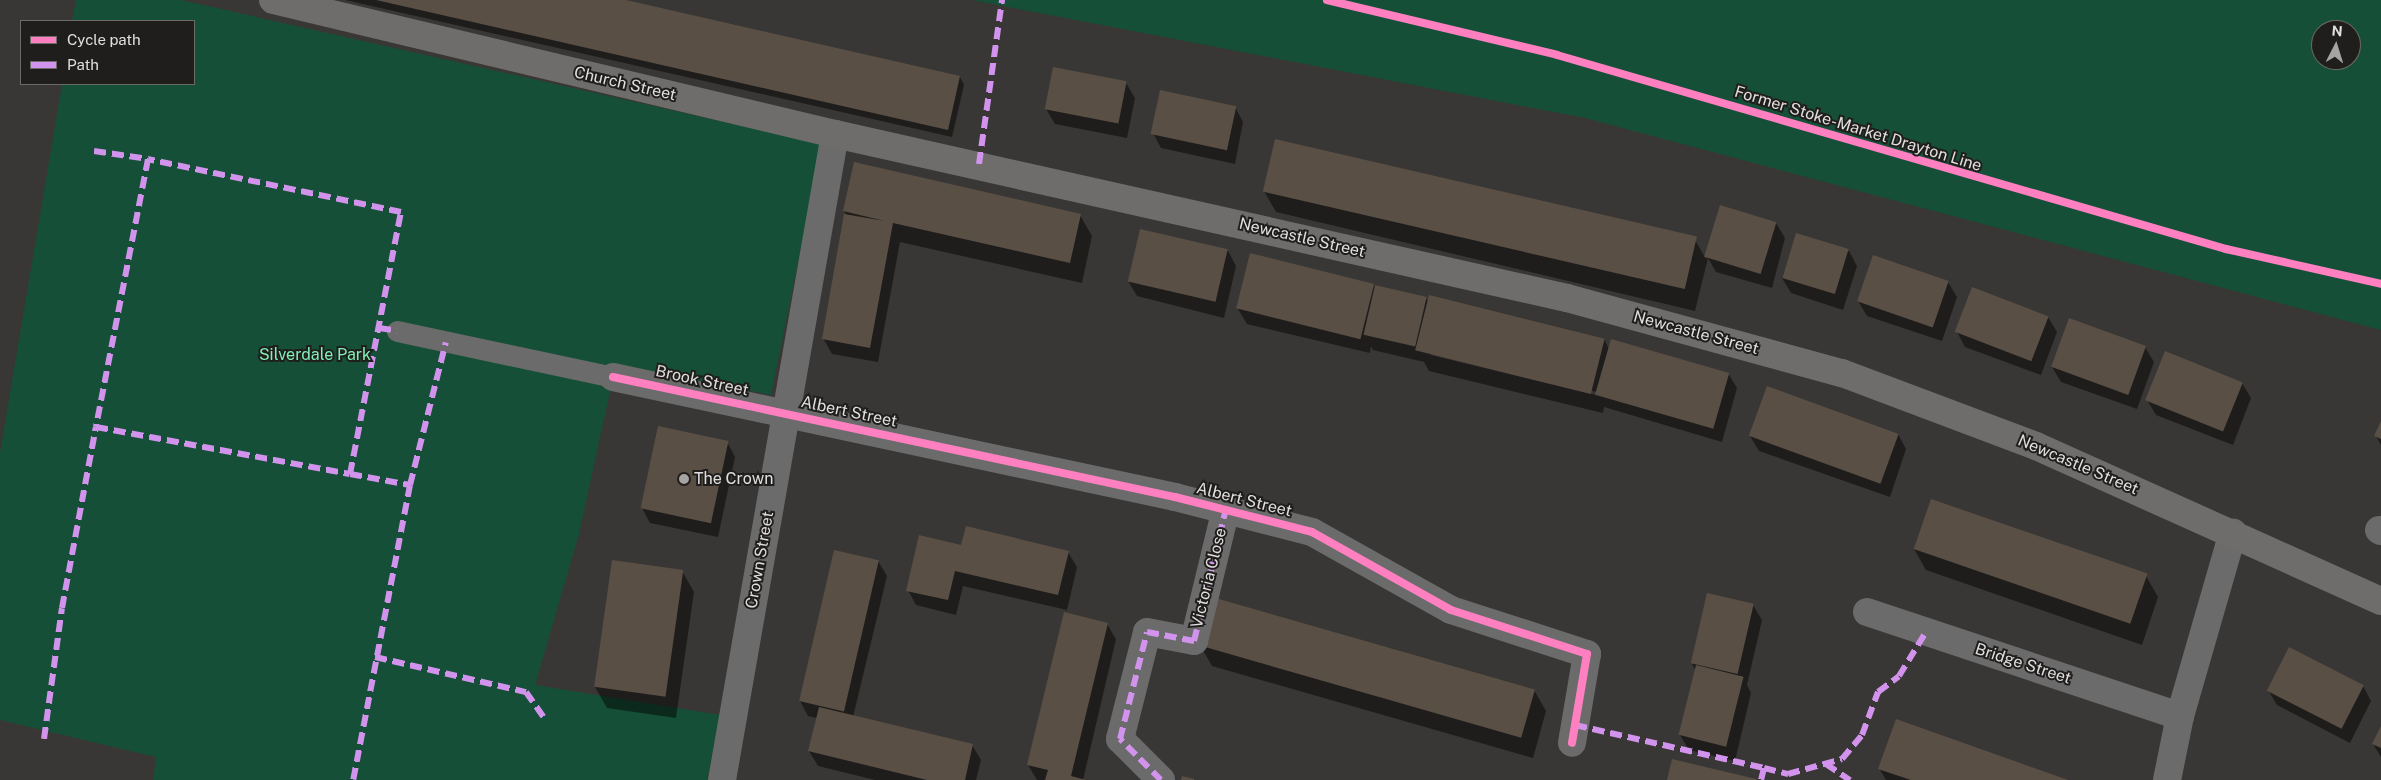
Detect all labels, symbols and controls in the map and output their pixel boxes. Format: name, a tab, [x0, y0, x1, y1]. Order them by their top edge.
legend	[20, 20, 195, 85]
north arrow	[2311, 20, 2361, 70]
text: N	[2331, 23, 2343, 39]
text: Cycle path	[67, 31, 141, 48]
text: Path	[67, 56, 99, 73]
street label: Church Street	[572, 63, 678, 105]
street label: Former Stoke-Market Drayton Line	[1732, 82, 1984, 176]
street label: Newcastle Street	[1237, 214, 1367, 262]
street label: Newcastle Street	[1631, 307, 1761, 359]
park label: Silverdale Park	[259, 345, 371, 365]
street label: Brook Street	[654, 362, 750, 400]
street label: Albert Street	[799, 392, 899, 432]
street label: Newcastle Street	[2015, 431, 2141, 499]
place label: The Crown	[694, 469, 773, 489]
marker: The Crown	[678, 473, 690, 485]
street label: Albert Street	[1194, 479, 1294, 521]
street label: Crown Street	[742, 510, 778, 610]
street label: Victoria Close	[1187, 526, 1231, 630]
street label: Bridge Street	[1973, 639, 2073, 689]

